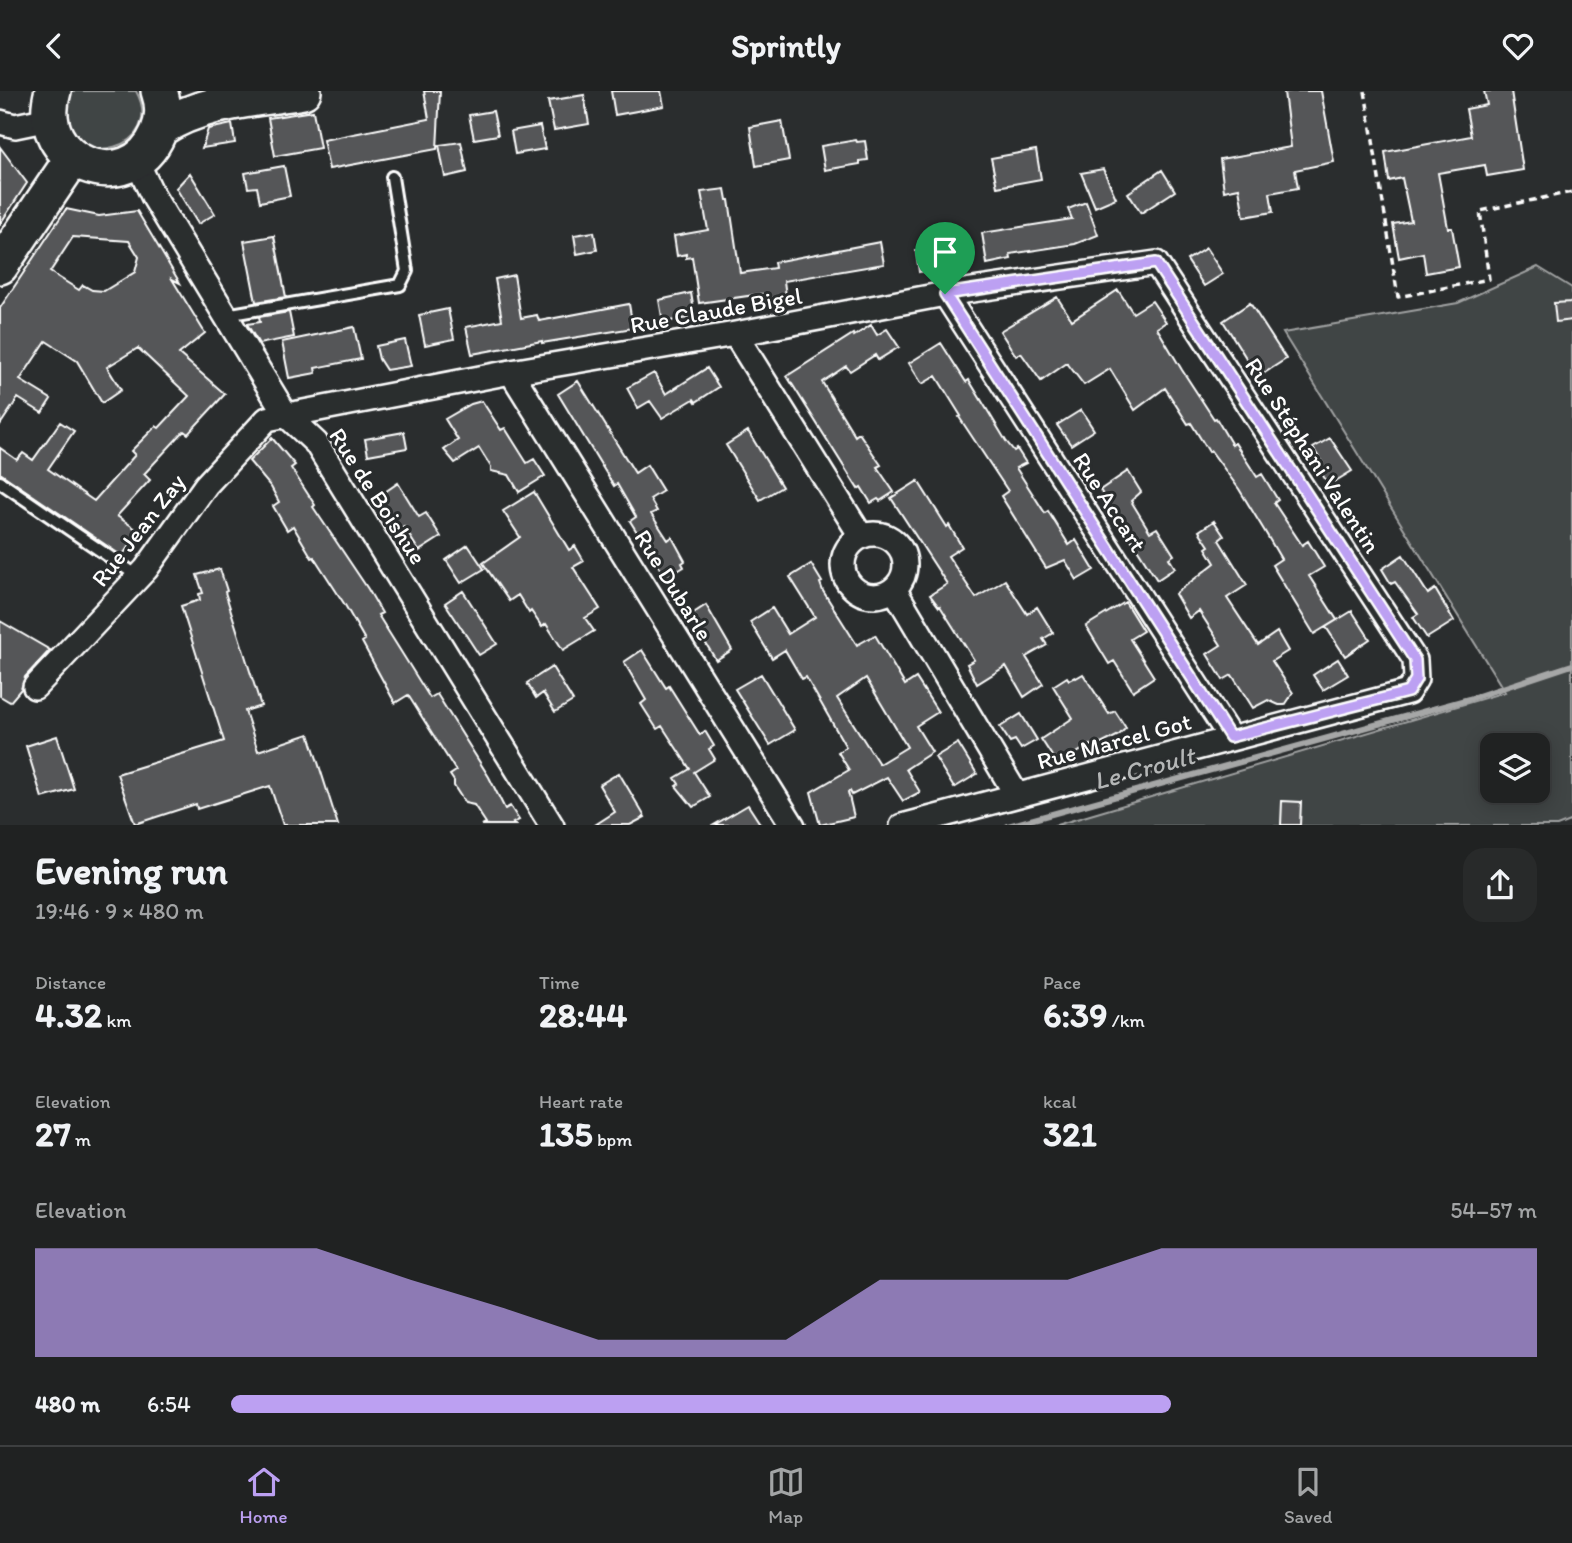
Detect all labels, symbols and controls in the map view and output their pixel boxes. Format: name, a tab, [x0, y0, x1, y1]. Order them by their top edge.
icon: back	[35, 27, 73, 65]
text: Sprintly	[731, 27, 841, 65]
icon: heart	[1499, 27, 1537, 65]
pin	[915, 222, 975, 294]
icon: arrive	[926, 233, 964, 271]
street label: Rue Claude Bigel	[628, 281, 805, 339]
street label: Rue Stéphani Valentin	[1239, 352, 1387, 558]
street label: Rue de Boishue	[323, 422, 433, 570]
street label: Rue Accart	[1067, 447, 1153, 557]
street label: Rue Jean Zay	[85, 468, 191, 592]
street label: Rue Dubarle	[628, 524, 720, 646]
street label: Rue Marcel Got	[1034, 707, 1194, 775]
map controls	[1480, 733, 1550, 803]
button: layers	[1480, 733, 1550, 803]
water label: Le Croult	[1090, 739, 1200, 797]
text: Evening run	[35, 848, 228, 894]
button: share	[1463, 848, 1537, 922]
text: 19:46 · 9 × 480 m	[35, 897, 204, 925]
text: Distance	[35, 971, 106, 994]
text: Time	[539, 971, 580, 994]
text: Pace	[1043, 971, 1081, 994]
text: 4.32	[35, 994, 102, 1036]
text: 28:44	[539, 994, 627, 1036]
text: 6:39	[1043, 994, 1107, 1036]
text: km	[102, 1009, 132, 1032]
text: /km	[1107, 1009, 1145, 1032]
text: Elevation	[35, 1090, 111, 1113]
text: Heart rate	[539, 1090, 623, 1113]
text: kcal	[1043, 1090, 1077, 1113]
text: 27	[35, 1113, 71, 1155]
text: 135	[539, 1113, 593, 1155]
text: 321	[1043, 1113, 1097, 1155]
text: m	[71, 1128, 91, 1151]
text: bpm	[593, 1128, 632, 1151]
text: Elevation	[35, 1196, 126, 1224]
text: 54–57 m	[1450, 1196, 1537, 1224]
text: 480 m	[35, 1390, 100, 1418]
text: 6:54	[147, 1390, 191, 1418]
tab: Home	[240, 1463, 287, 1528]
tab: Map	[767, 1463, 805, 1528]
tab: Saved	[1284, 1463, 1332, 1528]

